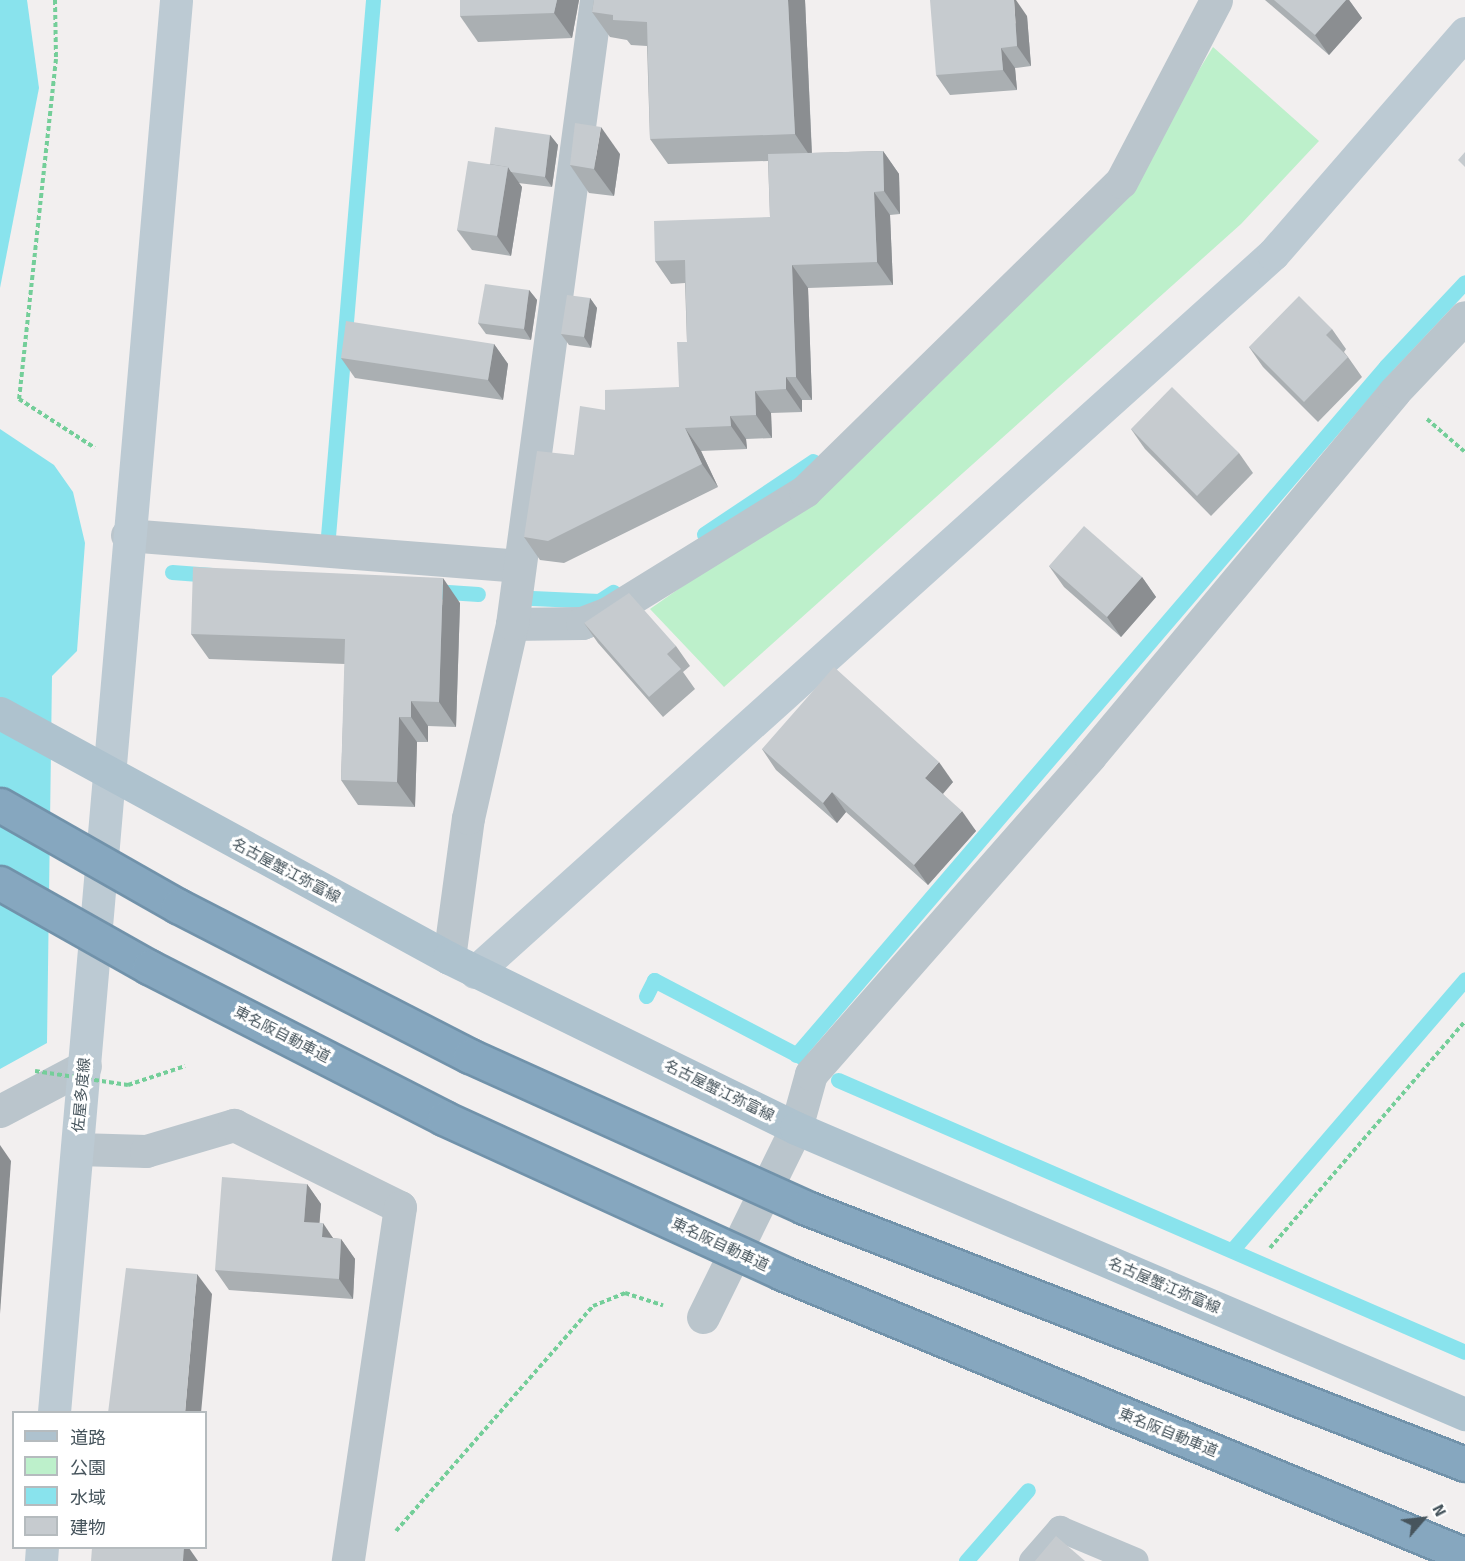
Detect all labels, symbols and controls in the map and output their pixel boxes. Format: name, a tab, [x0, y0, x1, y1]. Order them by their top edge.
street label: 名古屋蟹江弥富線	[229, 835, 343, 907]
street label: 東名阪自動車道	[231, 1003, 333, 1067]
street label: 佐屋多度線	[70, 1057, 94, 1133]
street label: 名古屋蟹江弥富線	[661, 1057, 777, 1125]
street label: 東名阪自動車道	[669, 1215, 771, 1275]
street label: 名古屋蟹江弥富線	[1105, 1254, 1223, 1318]
street label: 東名阪自動車道	[1116, 1405, 1220, 1461]
legend	[12, 1411, 207, 1549]
text: 道路	[70, 1427, 106, 1449]
text: 公園	[70, 1457, 106, 1479]
text: 水域	[70, 1487, 106, 1509]
north arrow	[1393, 1489, 1453, 1549]
text: N	[1427, 1501, 1450, 1520]
text: 建物	[70, 1517, 106, 1539]

